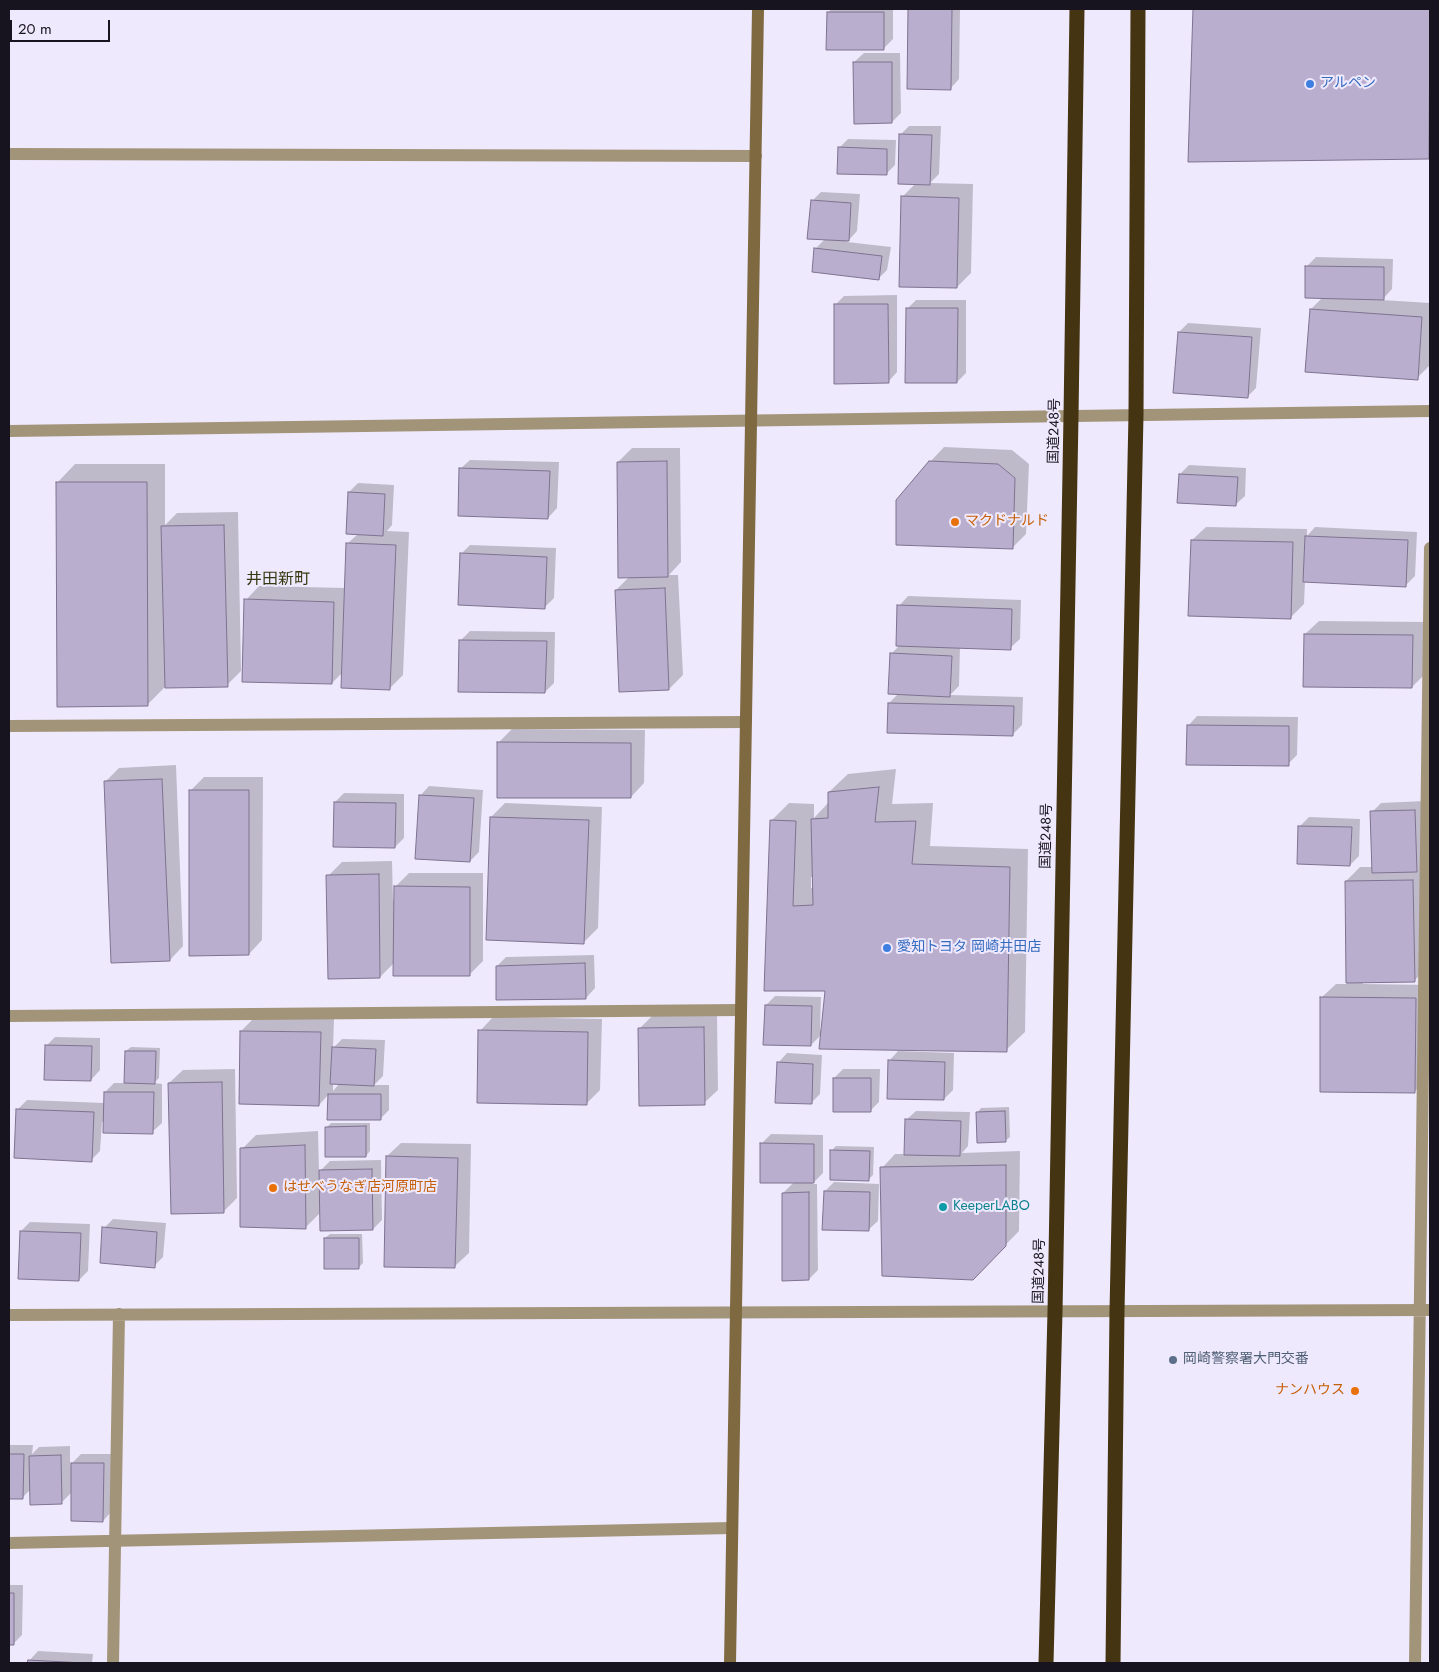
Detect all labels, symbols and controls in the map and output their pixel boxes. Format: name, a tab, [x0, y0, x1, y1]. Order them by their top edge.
scale bar	[12, 10, 112, 42]
text: 20 m	[18, 18, 52, 40]
place label: アルペン	[1320, 76, 1376, 92]
marker: アルペン	[1304, 78, 1316, 90]
street label: 国道248号	[1046, 398, 1064, 464]
place label: マクドナルド	[965, 514, 1049, 530]
marker: マクドナルド	[949, 516, 961, 528]
district label: 井田新町	[246, 570, 310, 590]
street label: 国道248号	[1038, 803, 1056, 869]
place label: 愛知トヨタ 岡崎井田店	[897, 940, 1041, 956]
marker: 愛知トヨタ 岡崎井田店	[881, 942, 893, 954]
place label: はせべうなぎ店河原町店	[283, 1180, 437, 1196]
marker: はせべうなぎ店河原町店	[267, 1182, 279, 1194]
place label: KeeperLABO	[953, 1199, 1030, 1215]
marker: KeeperLABO	[937, 1201, 949, 1213]
street label: 国道248号	[1031, 1238, 1049, 1304]
place label: 岡崎警察署大門交番	[1183, 1352, 1309, 1368]
marker: 岡崎警察署大門交番	[1167, 1354, 1179, 1366]
place label: ナンハウス	[1275, 1383, 1345, 1399]
marker: ナンハウス	[1349, 1385, 1361, 1397]

